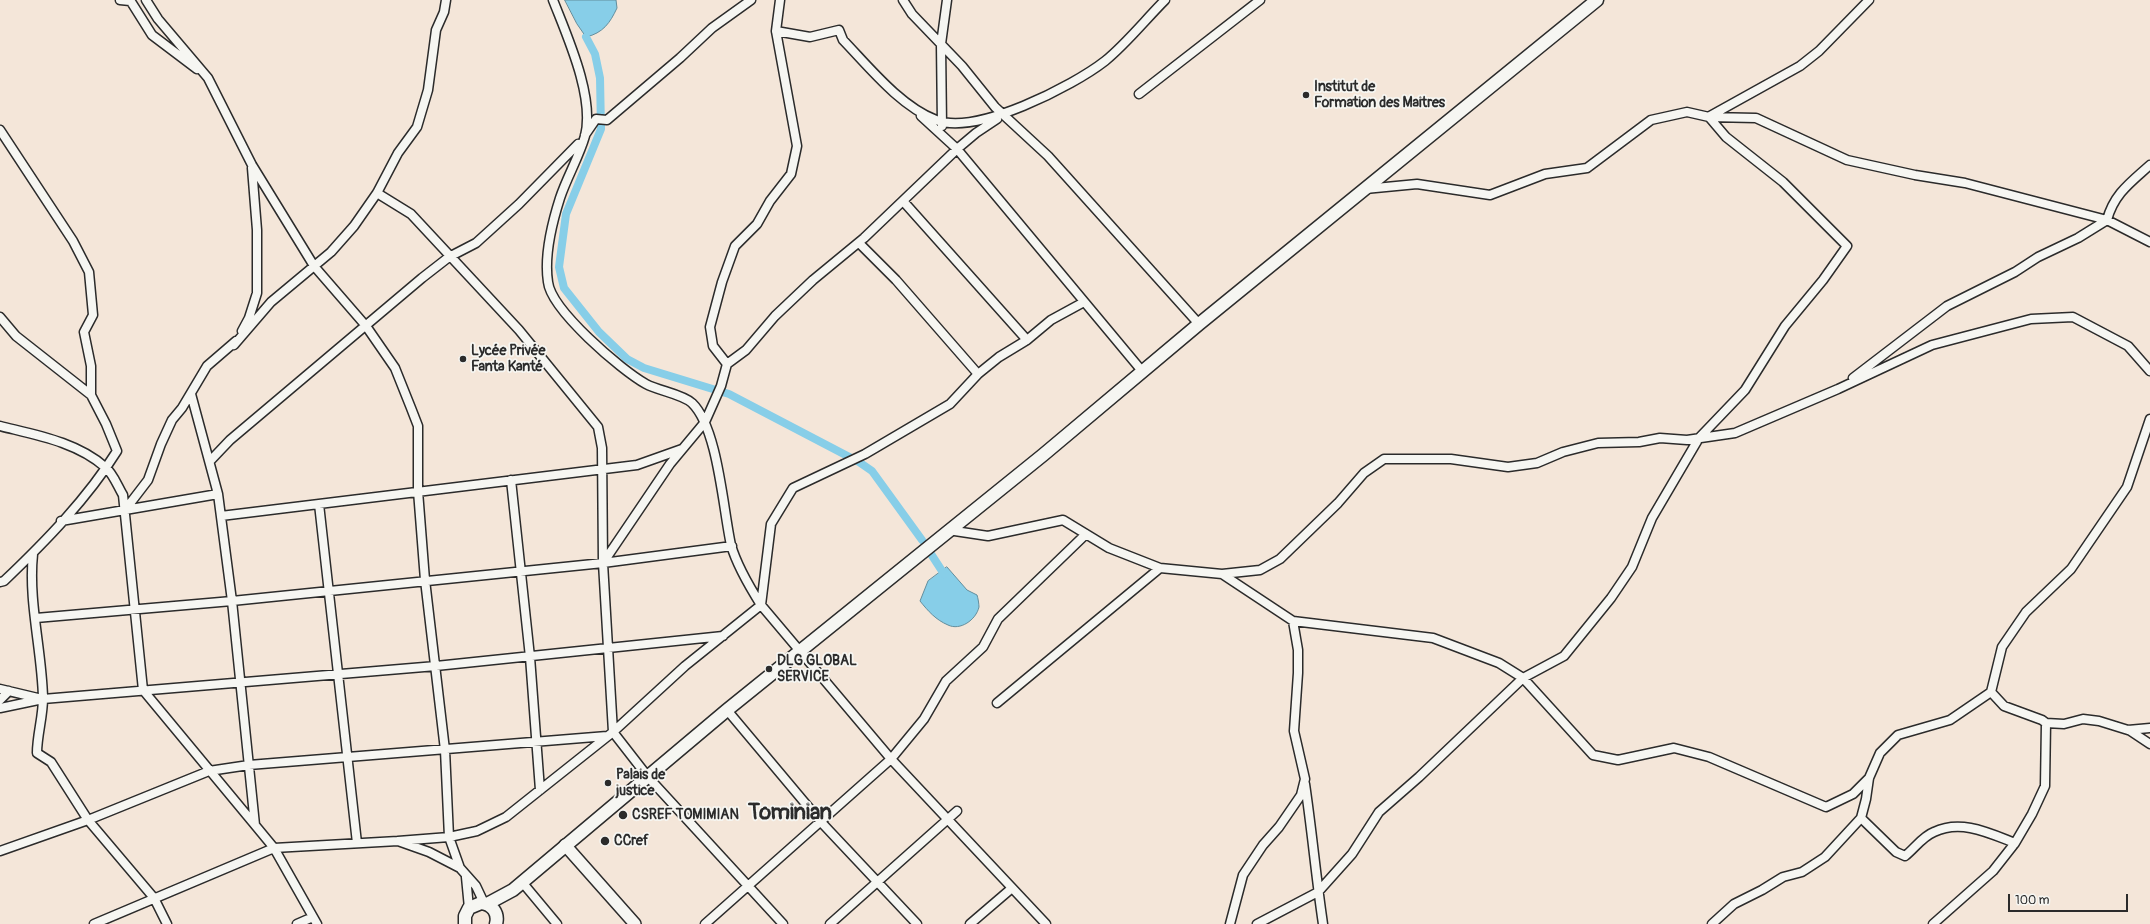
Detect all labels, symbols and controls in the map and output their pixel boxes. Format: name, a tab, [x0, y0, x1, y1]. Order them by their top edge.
place label: Institut de Formation des Maitres	[1314, 79, 1445, 112]
marker: Institut de Formation des Maitres	[1301, 90, 1311, 100]
place label: Lycée Privée Fanta Kanté	[471, 343, 545, 376]
marker: Lycée Privée Fanta Kanté	[458, 354, 468, 364]
place label: DLG GLOBAL SERVICE	[777, 653, 857, 686]
marker: DLG GLOBAL SERVICE	[764, 664, 774, 674]
place label: Palais de justice	[616, 767, 665, 800]
marker: Palais de justice	[603, 778, 613, 788]
district label: Tominian	[748, 800, 832, 826]
place label: CSREF TOMIMIAN	[632, 807, 739, 823]
marker: CSREF TOMIMIAN	[617, 809, 629, 821]
place label: CCref	[614, 833, 649, 849]
marker: CCref	[599, 835, 611, 847]
scale bar	[2010, 886, 2130, 912]
text: 100 m	[2015, 893, 2049, 908]

